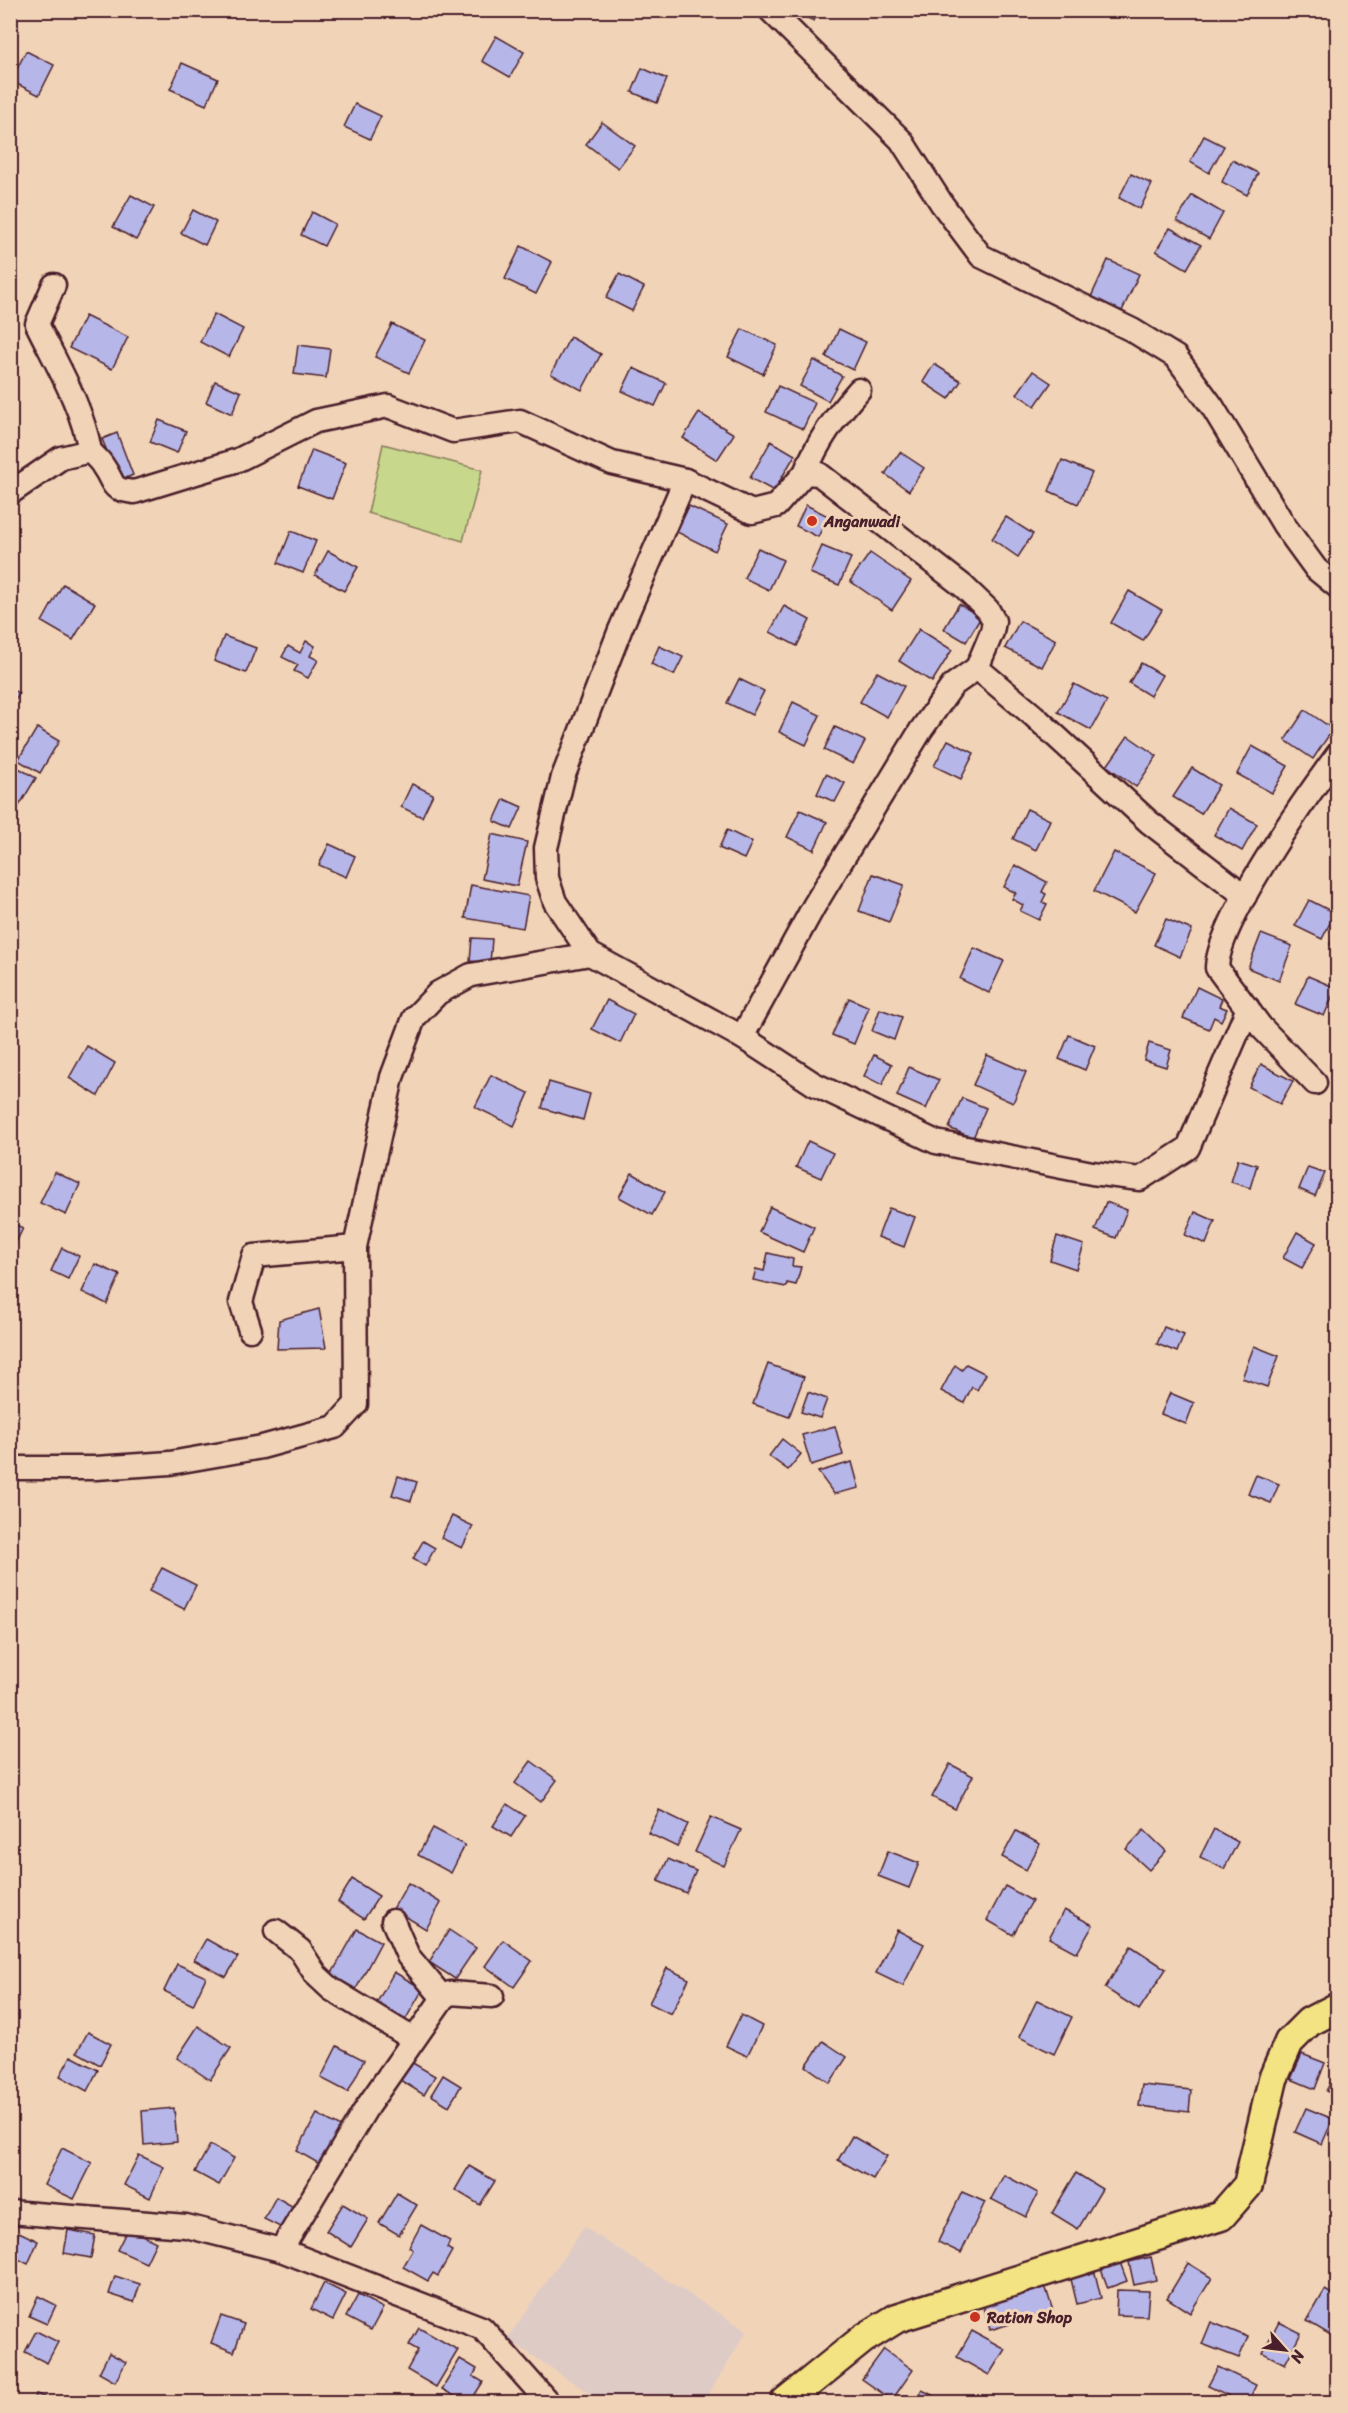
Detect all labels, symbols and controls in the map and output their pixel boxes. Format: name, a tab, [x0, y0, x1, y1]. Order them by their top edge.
place label: Anganwadi	[823, 507, 900, 536]
marker: Anganwadi	[805, 514, 819, 528]
place label: Ration Shop	[986, 2303, 1072, 2332]
marker: Ration Shop	[968, 2310, 982, 2324]
north arrow	[1255, 2320, 1315, 2380]
text: N	[1282, 2344, 1314, 2369]

